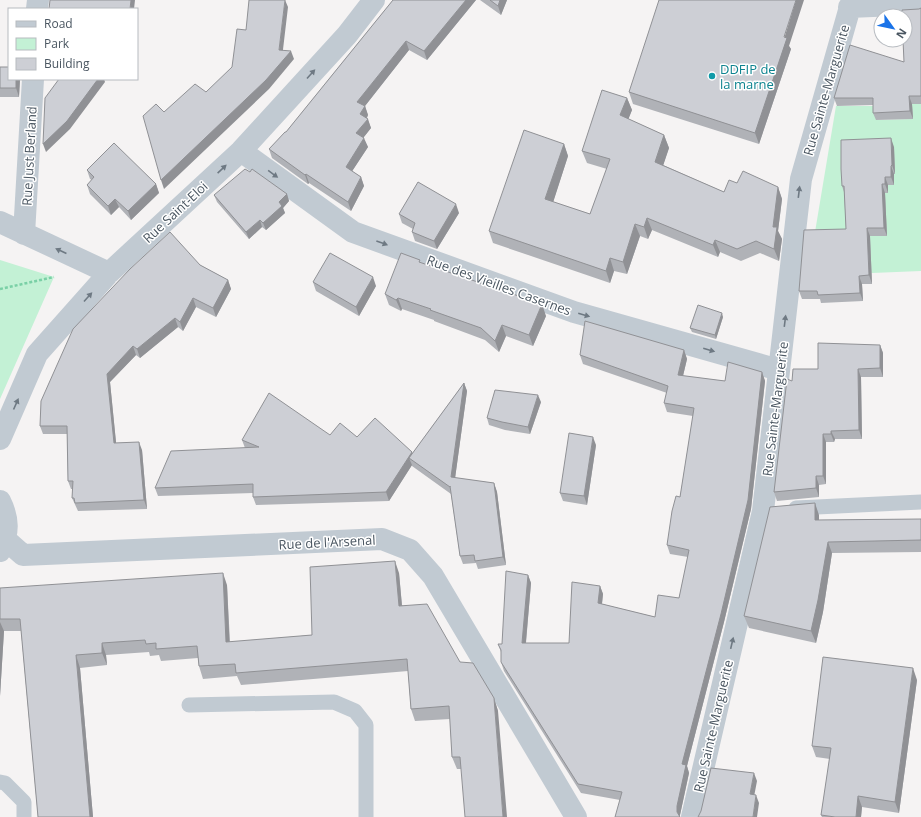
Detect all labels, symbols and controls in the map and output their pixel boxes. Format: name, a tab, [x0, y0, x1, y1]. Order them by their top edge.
legend	[8, 8, 138, 80]
north arrow	[873, 8, 913, 48]
text: Road	[44, 15, 73, 32]
street label: Rue Sainte-Marguerite	[799, 22, 853, 158]
text: N	[893, 26, 911, 42]
text: Park	[44, 35, 70, 52]
text: Building	[44, 55, 90, 72]
place label: DDFIP de la marne	[720, 60, 776, 93]
one-way arrow	[306, 70, 315, 79]
marker: DDFIP de la marne	[707, 71, 717, 81]
street label: Rue Just Berland	[17, 106, 41, 206]
one-way arrow	[217, 164, 227, 174]
one-way arrow	[268, 170, 278, 178]
street label: Rue Saint-Eloi	[139, 177, 211, 247]
one-way arrow	[796, 186, 803, 198]
one-way arrow	[376, 240, 388, 246]
one-way arrow	[55, 248, 67, 254]
street label: Rue des Vieilles Casernes	[424, 251, 574, 319]
one-way arrow	[83, 292, 92, 303]
one-way arrow	[578, 312, 590, 318]
one-way arrow	[781, 315, 788, 327]
street label: Rue Sainte-Marguerite	[758, 341, 792, 477]
one-way arrow	[702, 348, 715, 354]
one-way arrow	[13, 397, 19, 409]
street label: Rue de l'Arsenal	[278, 530, 376, 554]
one-way arrow	[730, 636, 736, 649]
street label: Rue Sainte-Marguerite	[689, 658, 737, 794]

